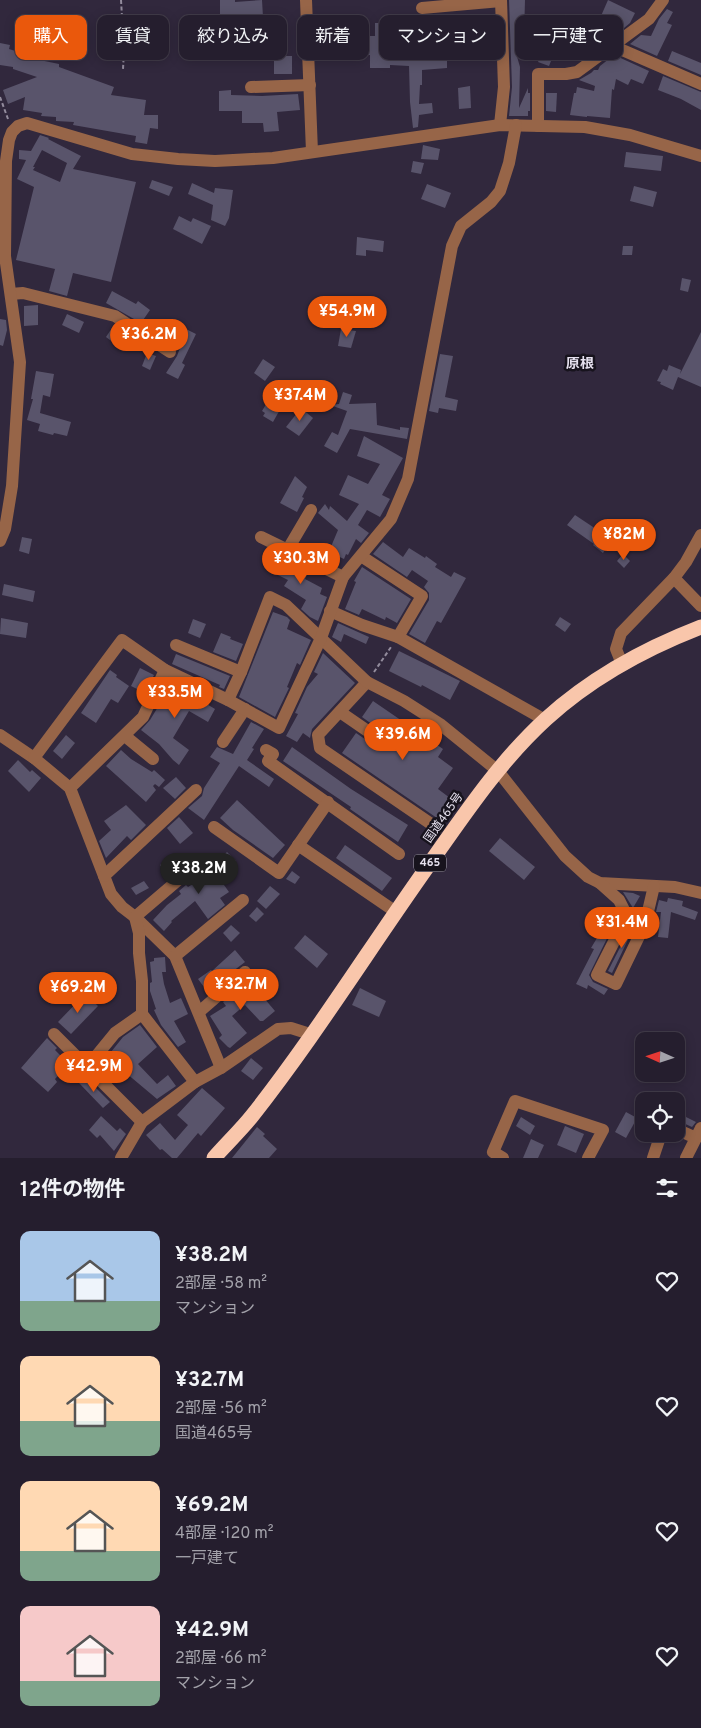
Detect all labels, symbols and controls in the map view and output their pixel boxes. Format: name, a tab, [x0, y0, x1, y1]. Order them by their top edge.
chip: 購入	[15, 15, 87, 60]
chip: 賃貸	[97, 15, 169, 60]
chip: 絞り込み	[179, 15, 287, 60]
chip: 新着	[297, 15, 369, 60]
chip: マンション	[379, 15, 505, 60]
chip: 一戸建て	[515, 15, 623, 60]
pin: ¥54.9M	[306, 296, 388, 338]
text: ¥54.9M	[319, 302, 375, 322]
pin: ¥36.2M	[108, 318, 190, 361]
text: ¥36.2M	[121, 325, 177, 345]
district label: 原根	[566, 356, 594, 373]
pin: ¥37.4M	[259, 380, 341, 422]
text: ¥37.4M	[274, 386, 326, 406]
pin: ¥82M	[594, 518, 654, 561]
text: ¥82M	[603, 525, 645, 545]
pin: ¥30.3M	[260, 542, 342, 585]
text: ¥30.3M	[273, 549, 329, 569]
pin: ¥33.5M	[134, 676, 216, 719]
text: ¥33.5M	[147, 683, 203, 703]
pin: ¥39.6M	[362, 718, 444, 761]
text: ¥39.6M	[375, 725, 431, 745]
street label: 国道465号	[421, 790, 467, 846]
pin: ¥38.2M	[158, 852, 240, 895]
road number: 465	[414, 854, 446, 871]
text: ¥38.2M	[171, 859, 227, 879]
pin: ¥31.4M	[581, 906, 663, 949]
text: ¥31.4M	[596, 913, 648, 933]
pin: ¥32.7M	[200, 968, 282, 1011]
pin: ¥69.2M	[37, 972, 119, 1014]
text: ¥32.7M	[215, 975, 267, 995]
text: ¥69.2M	[50, 978, 106, 998]
north arrow	[635, 1032, 685, 1082]
map controls	[635, 1032, 685, 1142]
pin: ¥42.9M	[53, 1050, 135, 1093]
text: ¥42.9M	[66, 1057, 122, 1077]
button: locate	[635, 1092, 685, 1142]
icon: filters	[653, 1174, 681, 1202]
text: 12件の物件	[20, 1177, 125, 1204]
text: ¥38.2M	[175, 1242, 248, 1269]
icon: home	[60, 1251, 120, 1311]
icon: heart	[653, 1267, 681, 1295]
text: 2部屋 · 58 m²	[175, 1274, 267, 1294]
text: マンション	[175, 1299, 255, 1319]
text: ¥32.7M	[175, 1367, 244, 1394]
icon: home	[60, 1376, 120, 1436]
icon: heart	[653, 1392, 681, 1420]
text: 2部屋 · 56 m²	[175, 1399, 267, 1419]
text: 国道465号	[175, 1424, 252, 1444]
text: ¥69.2M	[175, 1492, 249, 1519]
icon: home	[60, 1501, 120, 1561]
icon: heart	[653, 1517, 681, 1545]
text: 4部屋 · 120 m²	[175, 1524, 274, 1544]
text: 一戸建て	[175, 1549, 239, 1569]
text: ¥42.9M	[175, 1617, 249, 1644]
icon: home	[60, 1626, 120, 1686]
icon: heart	[653, 1642, 681, 1670]
text: 2部屋 · 66 m²	[175, 1649, 267, 1669]
text: マンション	[175, 1674, 255, 1694]

